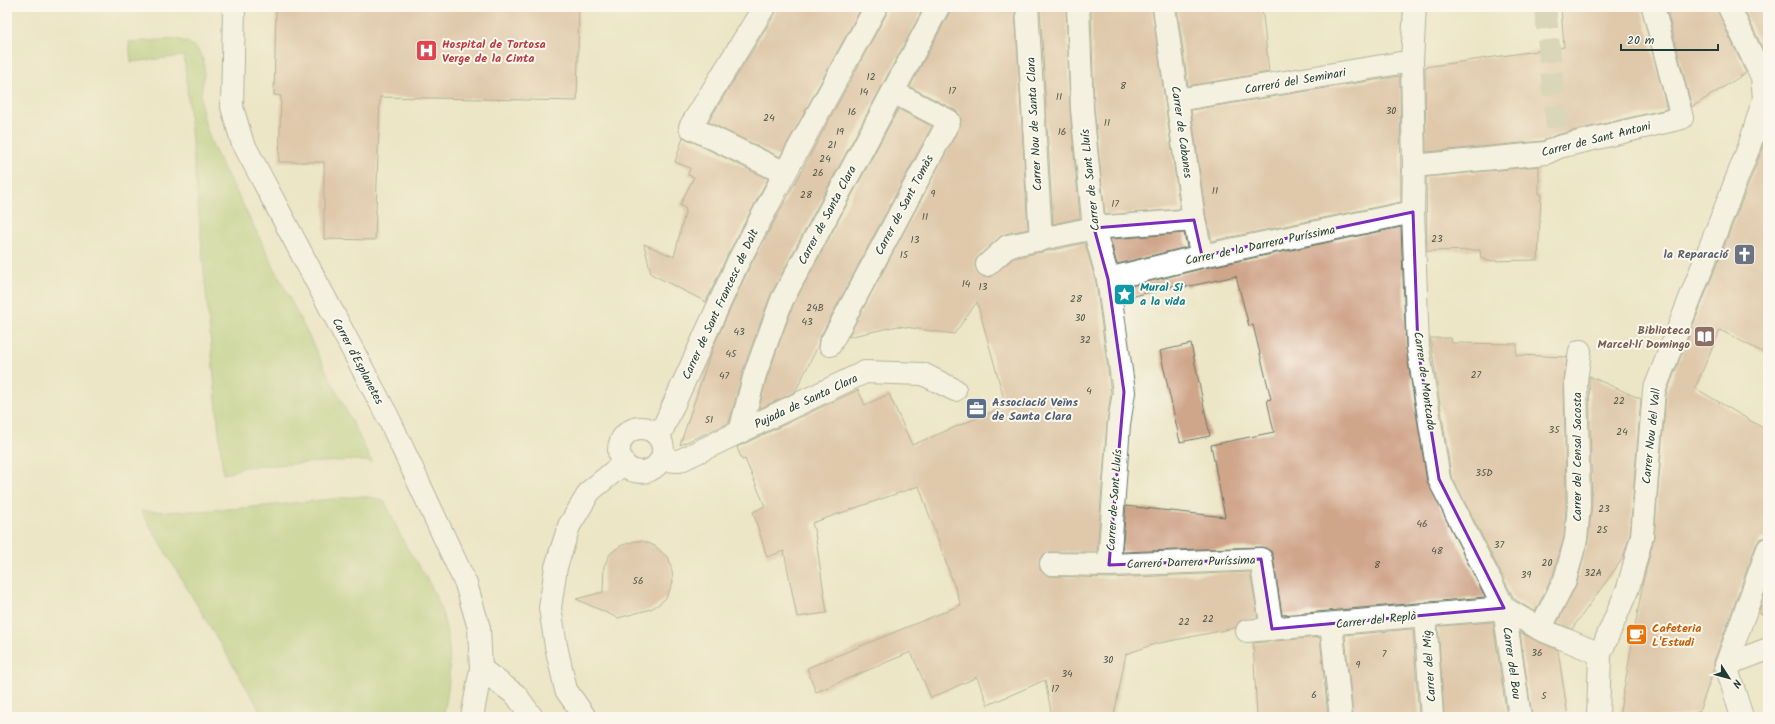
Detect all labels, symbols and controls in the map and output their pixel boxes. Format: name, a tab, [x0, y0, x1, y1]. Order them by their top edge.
scale bar	[1621, 26, 1718, 52]
text: 20 m	[1627, 31, 1655, 50]
place label: Hospital de Tortosa Verge de la Cinta	[442, 35, 546, 68]
hospital icon: Hospital de Tortosa Verge de la Cinta	[413, 38, 439, 64]
street label: Carrer Nou de Santa Clara	[1021, 56, 1047, 191]
street label: Carreró del Seminari	[1243, 63, 1348, 100]
house number: 12	[867, 69, 876, 85]
house number: 8	[1120, 78, 1127, 94]
house number: 17	[948, 83, 956, 99]
house number: 14	[860, 84, 869, 100]
street label: Carrer de Cabanes	[1166, 85, 1197, 179]
house number: 11	[1056, 89, 1062, 105]
house number: 30	[1386, 103, 1396, 119]
house number: 16	[848, 104, 856, 120]
house number: 24	[763, 110, 775, 126]
house number: 11	[1104, 115, 1110, 131]
street label: Carrer de Sant Antoni	[1539, 116, 1654, 162]
house number: 19	[836, 124, 844, 140]
house number: 16	[1058, 124, 1066, 140]
street label: Carrer de Sant Lluís	[1076, 128, 1105, 232]
house number: 21	[828, 137, 836, 153]
house number: 24	[819, 151, 831, 167]
street label: Carrer de Sant Tomàs	[870, 152, 939, 259]
street label: Carrer de Santa Clara	[793, 162, 862, 268]
house number: 26	[812, 165, 824, 181]
house number: 11	[1212, 183, 1218, 199]
house number: 9	[931, 186, 936, 202]
house number: 28	[800, 187, 813, 203]
house number: 17	[1111, 196, 1119, 212]
house number: 11	[922, 209, 928, 225]
street label: Carrer de la Darrera Puríssima	[1183, 220, 1337, 271]
street label: Carrer de Sant Francesc de Dalt	[677, 225, 764, 383]
house number: 23	[1431, 231, 1443, 247]
house number: 13	[911, 232, 920, 248]
church icon: la Reparació	[1731, 241, 1757, 267]
place label: la Reparació	[1664, 245, 1730, 264]
house number: 15	[900, 247, 909, 263]
house number: 14	[962, 276, 971, 292]
place label: Mural Si a la vida	[1140, 278, 1185, 311]
house number: 13	[979, 279, 988, 295]
place icon: Mural Si a la vida	[1112, 281, 1138, 307]
house number: 28	[1070, 291, 1083, 307]
house number: 24B	[806, 300, 824, 316]
house number: 30	[1075, 310, 1085, 326]
street label: Carrer d'Esplanetes	[327, 314, 388, 408]
house number: 43	[801, 314, 813, 330]
place label: Biblioteca Marcel·lí Domingo	[1597, 321, 1691, 354]
house number: 43	[733, 324, 745, 340]
library icon: Biblioteca Marcel·lí Domingo	[1692, 324, 1718, 350]
street label: Carrer de Montcada	[1408, 330, 1441, 432]
house number: 32	[1079, 332, 1091, 348]
house number: 45	[726, 346, 737, 362]
house number: 27	[1471, 367, 1482, 383]
house number: 47	[719, 368, 729, 384]
street label: Pujada de Santa Clara	[751, 369, 862, 434]
house number: 4	[1086, 383, 1092, 399]
street label: Carrer Nou del Vall	[1637, 387, 1666, 485]
street label: Carrer del Censal Sacosta	[1568, 392, 1587, 522]
place label: Associació Veïns de Santa Clara	[992, 393, 1078, 426]
house number: 22	[1613, 393, 1625, 409]
office icon: Associació Veïns de Santa Clara	[964, 396, 990, 422]
house number: 51	[705, 412, 713, 428]
house number: 35	[1548, 422, 1560, 438]
house number: 24	[1616, 424, 1628, 440]
street label: Carrer de Sant Lluís	[1101, 448, 1128, 552]
house number: 35D	[1475, 465, 1493, 481]
house number: 23	[1598, 501, 1610, 517]
house number: 46	[1416, 516, 1428, 532]
house number: 25	[1596, 522, 1608, 538]
house number: 37	[1494, 537, 1505, 553]
house number: 48	[1431, 543, 1444, 559]
street label: Carreró Darrera Puríssima	[1126, 551, 1256, 574]
house number: 20	[1542, 555, 1552, 571]
house number: 8	[1374, 557, 1381, 573]
house number: 32A	[1584, 565, 1602, 581]
house number: 39	[1521, 567, 1531, 583]
house number: 56	[633, 573, 643, 589]
street label: Carrer del Replà	[1335, 607, 1418, 634]
house number: 22	[1202, 611, 1214, 627]
house number: 22	[1178, 614, 1190, 630]
place label: Cafeteria L'Estudi	[1652, 619, 1701, 652]
cafe icon: Cafeteria L'Estudi	[1624, 622, 1650, 648]
street label: Carrer del Bou	[1497, 626, 1526, 701]
street label: Carrer del Mig	[1417, 629, 1441, 703]
house number: 36	[1531, 645, 1543, 661]
house number: 7	[1382, 646, 1387, 662]
house number: 30	[1103, 652, 1113, 668]
house number: 9	[1356, 657, 1361, 673]
north arrow	[1709, 658, 1749, 698]
house number: 34	[1061, 666, 1073, 682]
text: N	[1727, 675, 1746, 691]
house number: 17	[1051, 681, 1059, 697]
house number: 6	[1311, 687, 1317, 703]
house number: 5	[1541, 688, 1547, 704]

